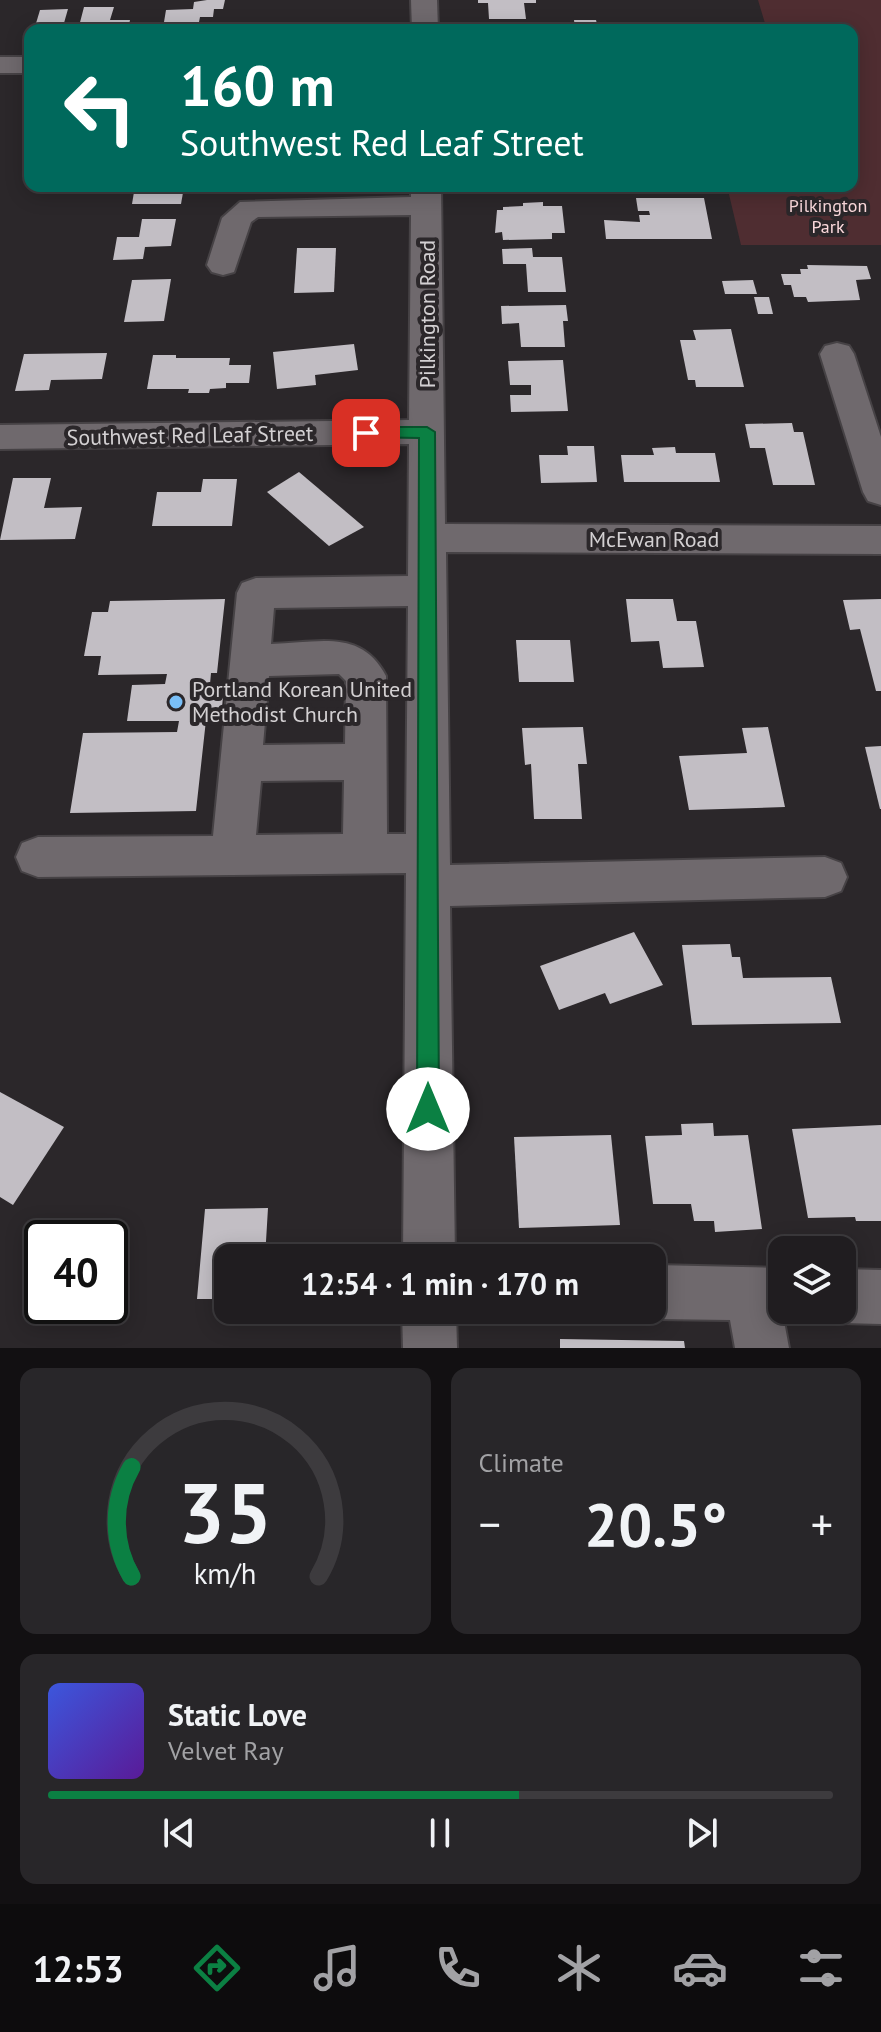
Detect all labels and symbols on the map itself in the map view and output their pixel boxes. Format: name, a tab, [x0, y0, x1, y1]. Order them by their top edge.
park label: Pilkington Park	[789, 194, 867, 238]
street label: Pilkington Road	[413, 240, 441, 388]
pin	[332, 399, 400, 467]
street label: Southwest Red Leaf Street	[66, 419, 314, 451]
street label: McEwan Road	[589, 525, 719, 553]
place label: Portland Korean United Methodist Church	[192, 675, 412, 728]
marker: Portland Korean United Methodist Church	[167, 693, 185, 711]
position arrow	[386, 1067, 470, 1151]
speed limit sign: 40	[24, 1220, 128, 1324]

